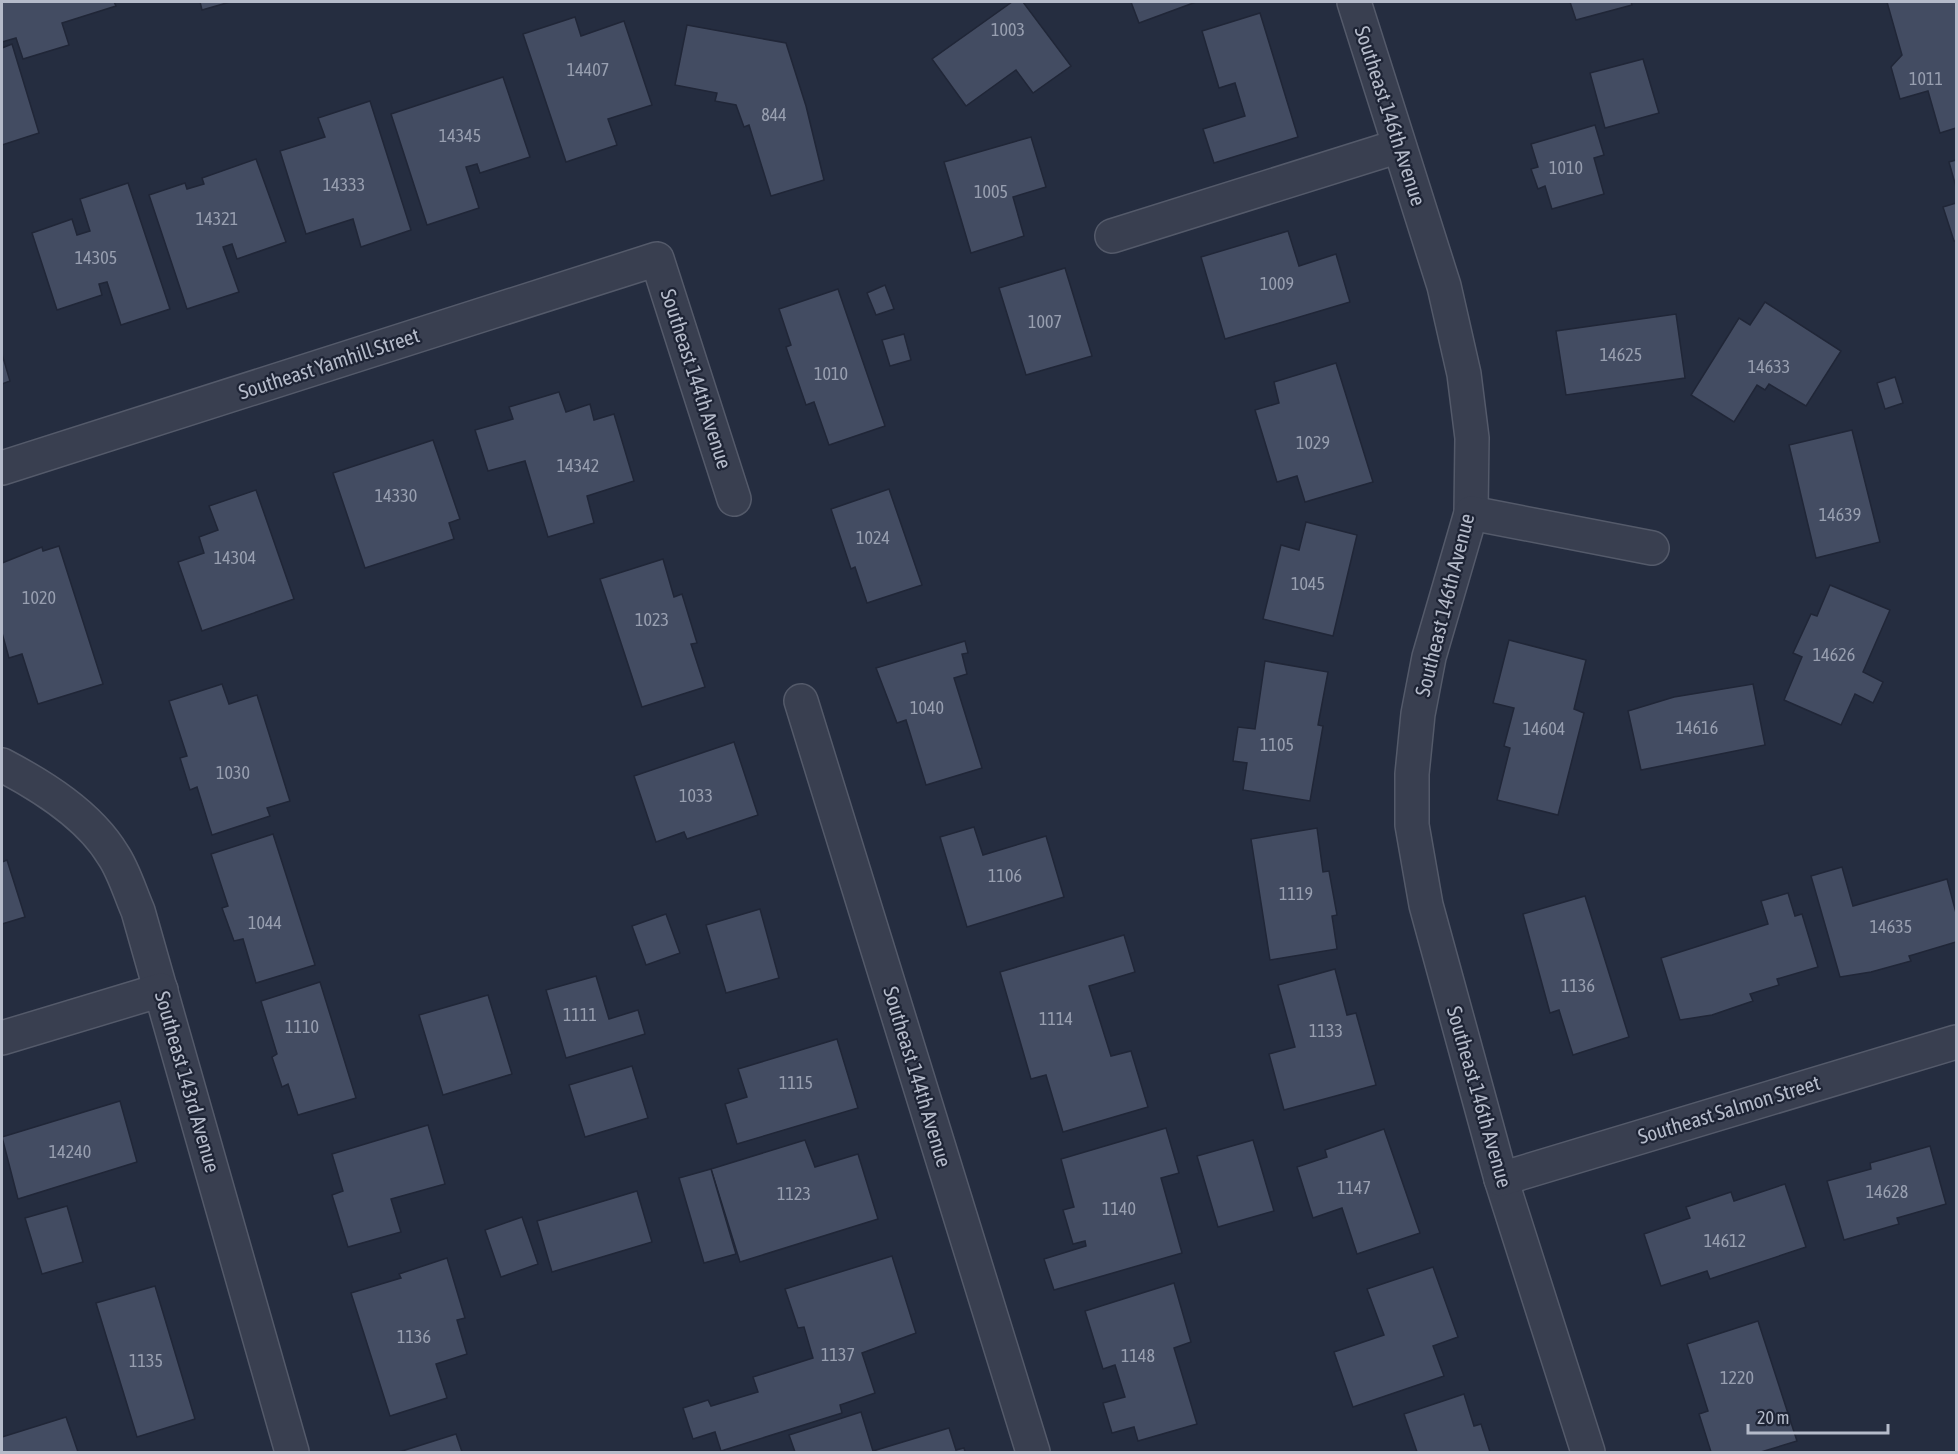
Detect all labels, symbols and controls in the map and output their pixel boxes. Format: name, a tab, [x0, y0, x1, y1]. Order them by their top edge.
house number: 1003	[991, 19, 1025, 40]
street label: Southeast 146th Avenue	[1351, 23, 1431, 209]
house number: 14407	[567, 59, 609, 80]
house number: 1011	[1909, 68, 1943, 89]
house number: 844	[761, 104, 787, 125]
house number: 14345	[439, 125, 481, 146]
house number: 1010	[1549, 157, 1583, 178]
house number: 14333	[323, 174, 365, 195]
house number: 1005	[974, 181, 1008, 202]
house number: 14321	[196, 208, 238, 229]
house number: 14305	[75, 247, 117, 268]
house number: 1009	[1260, 273, 1294, 294]
street label: Southeast 144th Avenue	[657, 286, 737, 472]
house number: 1007	[1028, 311, 1062, 332]
street label: Southeast Yamhill Street	[235, 322, 422, 404]
house number: 14625	[1600, 344, 1642, 365]
house number: 14633	[1748, 356, 1790, 377]
house number: 1010	[814, 363, 848, 384]
house number: 1029	[1296, 432, 1330, 453]
house number: 14342	[557, 455, 599, 476]
house number: 14330	[375, 485, 417, 506]
house number: 14639	[1819, 504, 1861, 525]
street label: Southeast 146th Avenue	[1410, 511, 1478, 699]
house number: 1024	[856, 527, 890, 548]
house number: 14304	[214, 547, 256, 568]
house number: 1045	[1291, 573, 1325, 594]
house number: 1020	[22, 587, 56, 608]
house number: 1023	[635, 609, 669, 630]
house number: 14626	[1813, 644, 1855, 665]
house number: 1040	[910, 697, 944, 718]
house number: 14616	[1676, 717, 1718, 738]
house number: 14604	[1523, 718, 1565, 739]
house number: 1105	[1260, 734, 1294, 755]
house number: 1030	[216, 762, 250, 783]
house number: 1033	[679, 785, 713, 806]
house number: 1106	[988, 865, 1022, 886]
house number: 1119	[1279, 883, 1313, 904]
house number: 1044	[248, 912, 282, 933]
house number: 14635	[1870, 916, 1912, 937]
house number: 1136	[1561, 975, 1595, 996]
street label: Southeast 144th Avenue	[879, 984, 957, 1170]
street label: Southeast 143rd Avenue	[151, 988, 225, 1175]
street label: Southeast 146th Avenue	[1443, 1003, 1517, 1190]
house number: 1111	[563, 1004, 597, 1025]
house number: 1114	[1039, 1008, 1073, 1029]
house number: 1110	[285, 1016, 319, 1037]
house number: 1133	[1309, 1020, 1343, 1041]
street label: Southeast Salmon Street	[1635, 1070, 1823, 1148]
house number: 1115	[779, 1072, 813, 1093]
house number: 14240	[49, 1141, 91, 1162]
house number: 1147	[1337, 1177, 1371, 1198]
house number: 14628	[1866, 1181, 1908, 1202]
house number: 1123	[777, 1183, 811, 1204]
house number: 1140	[1102, 1198, 1136, 1219]
house number: 14612	[1704, 1230, 1746, 1251]
house number: 1136	[397, 1326, 431, 1347]
house number: 1137	[821, 1344, 855, 1365]
house number: 1148	[1121, 1345, 1155, 1366]
house number: 1135	[129, 1350, 163, 1371]
house number: 1220	[1720, 1367, 1754, 1388]
scale bar	[1748, 1397, 1888, 1435]
text: 20 m	[1757, 1407, 1789, 1428]

